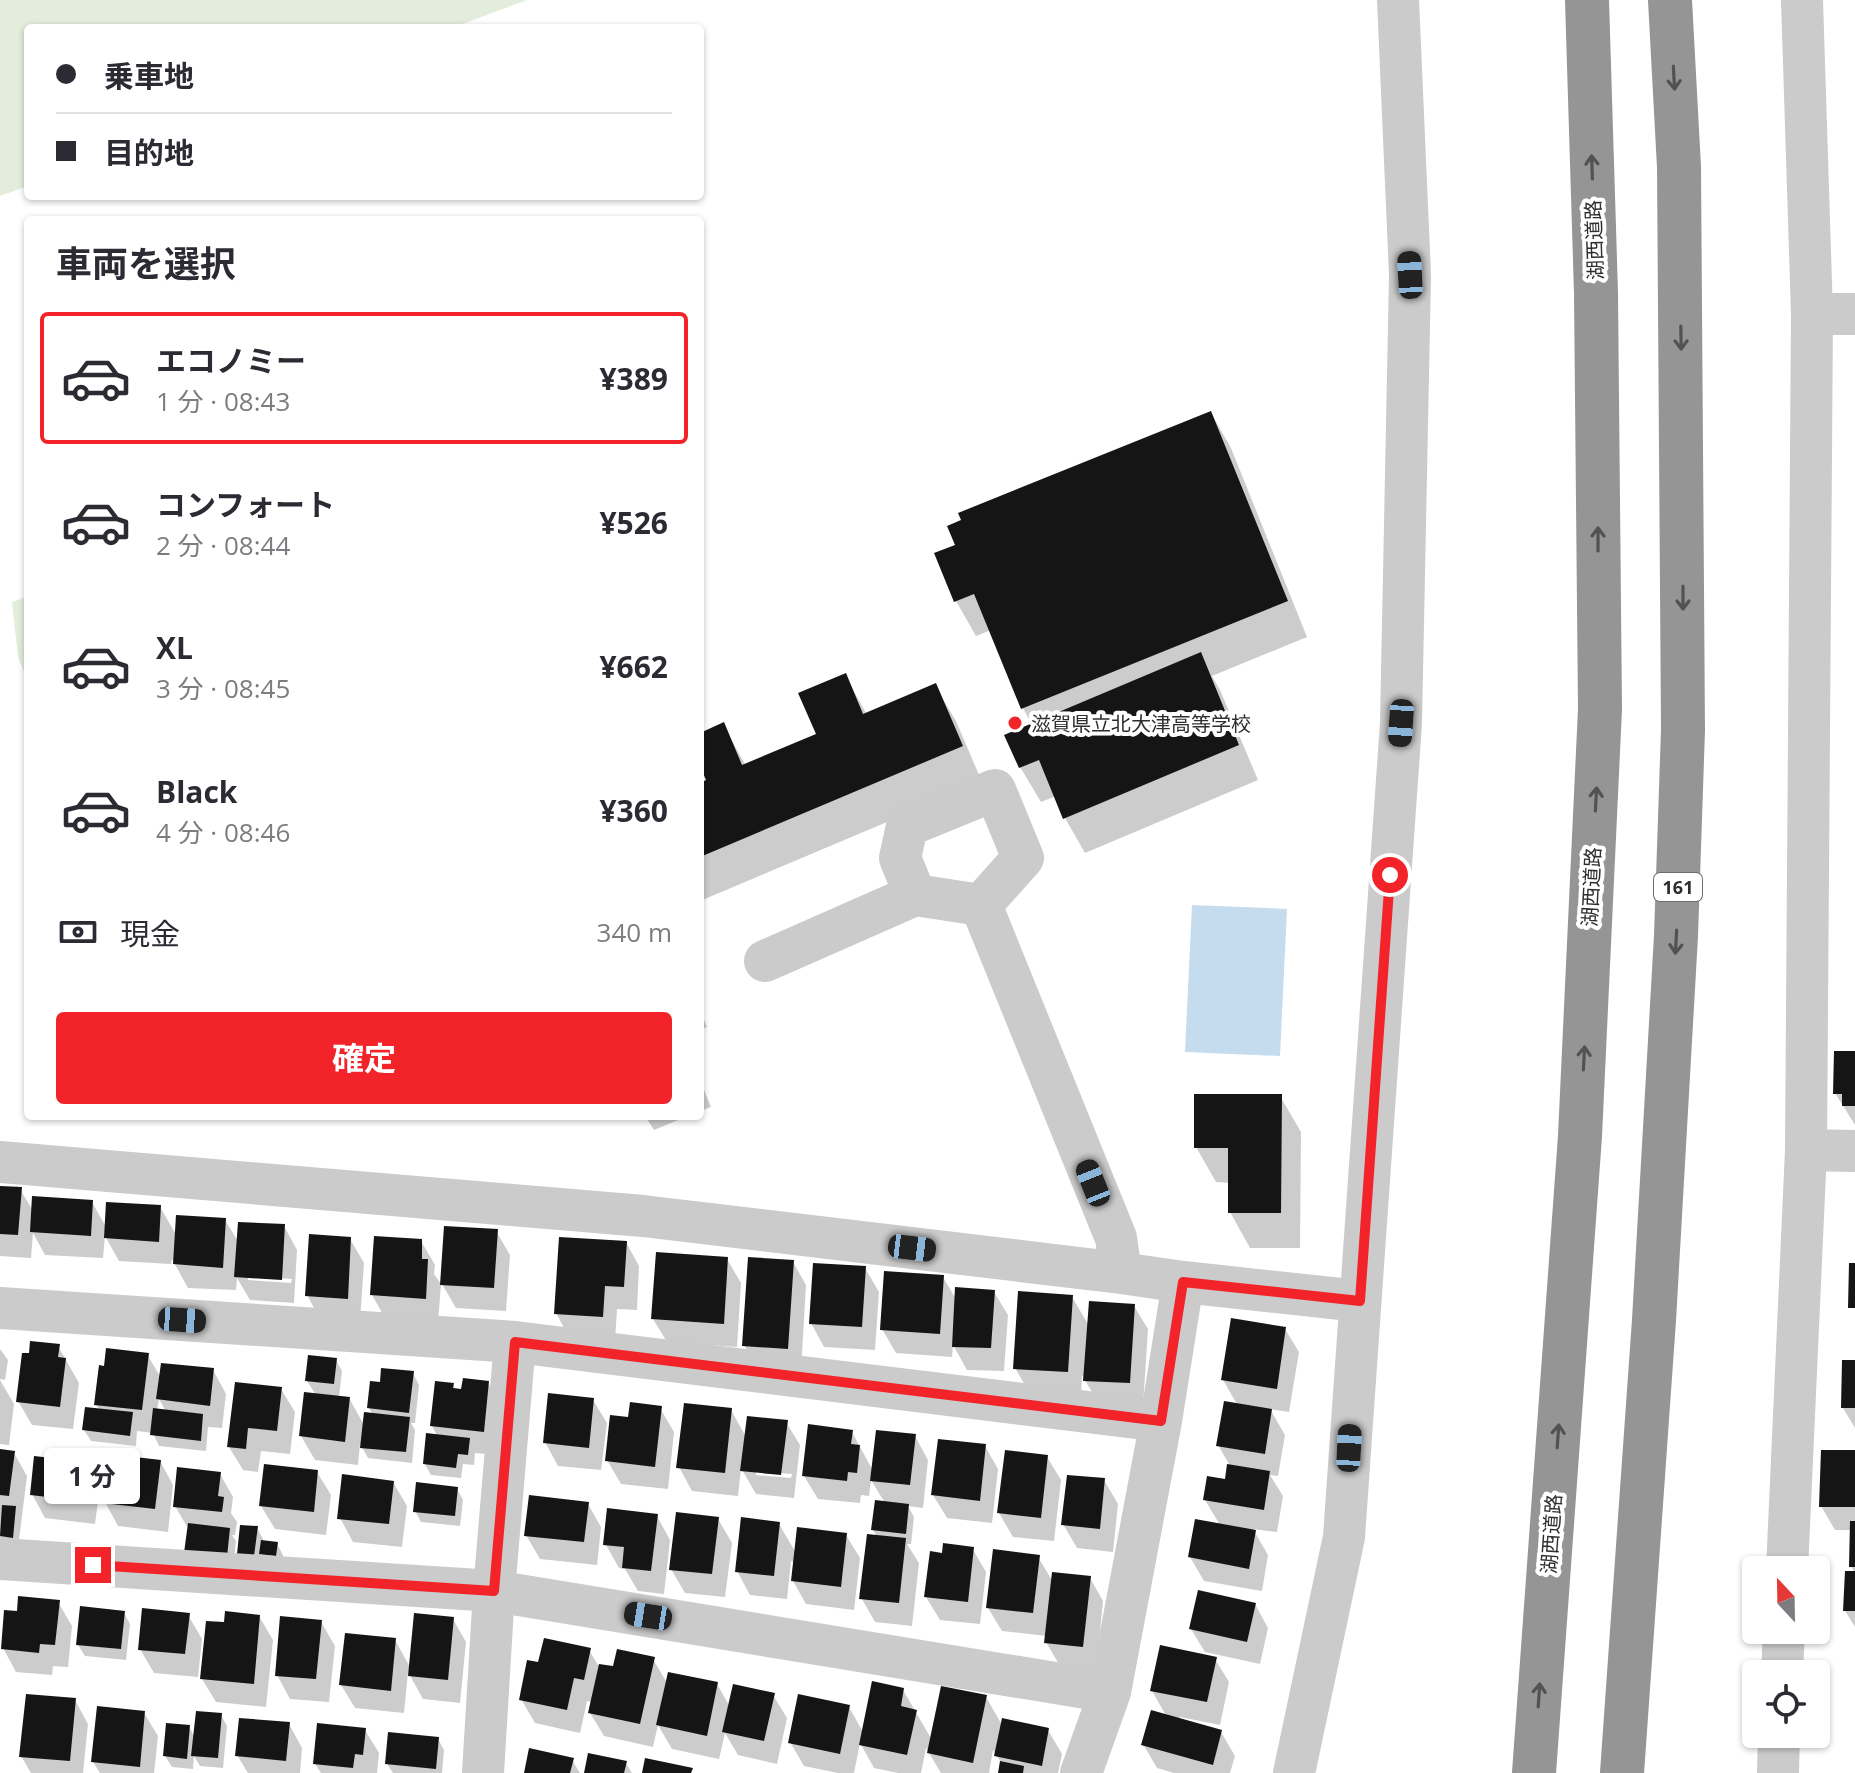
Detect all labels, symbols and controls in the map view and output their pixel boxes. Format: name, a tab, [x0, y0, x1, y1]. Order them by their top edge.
text: 乗車地	[104, 55, 194, 96]
one-way arrow	[1667, 64, 1682, 91]
text: 目的地	[104, 132, 194, 173]
one-way arrow	[1585, 154, 1600, 181]
street label: 湖西道路	[1579, 200, 1609, 280]
text: 車両を選択	[56, 239, 236, 288]
car	[1397, 250, 1423, 300]
one-way arrow	[1673, 324, 1688, 351]
text: エコノミー	[156, 340, 306, 381]
icon: car	[60, 342, 132, 414]
text: ¥389	[599, 358, 668, 399]
text: 1 分 · 08:43	[156, 383, 290, 419]
text: コンフォート	[156, 484, 335, 525]
icon: car	[60, 486, 132, 558]
text: ¥526	[599, 502, 668, 543]
one-way arrow	[1590, 526, 1606, 553]
text: 2 分 · 08:44	[156, 527, 290, 563]
one-way arrow	[1675, 584, 1691, 611]
text: XL	[156, 627, 193, 668]
icon: car	[60, 630, 132, 702]
text: ¥662	[599, 646, 668, 687]
text: 3 分 · 08:45	[156, 670, 290, 706]
car	[1387, 698, 1415, 748]
place label: 滋賀県立北大津高等学校	[1031, 710, 1251, 737]
marker: 滋賀県立北大津高等学校	[1006, 714, 1024, 732]
text: Black	[156, 771, 237, 812]
icon: car	[60, 774, 132, 846]
one-way arrow	[1588, 786, 1603, 813]
text: ¥360	[599, 790, 668, 831]
text: 4 分 · 08:46	[156, 814, 290, 850]
street label: 湖西道路	[1575, 846, 1607, 928]
route start	[1372, 857, 1408, 893]
road number: 161	[1654, 873, 1702, 901]
icon: cash	[56, 910, 100, 954]
text: 現金	[120, 913, 180, 954]
text: 340 m	[597, 914, 672, 950]
one-way arrow	[1668, 928, 1683, 955]
button: 確定	[56, 1012, 672, 1104]
one-way arrow	[1576, 1045, 1591, 1072]
car	[1073, 1156, 1113, 1210]
car	[887, 1233, 937, 1263]
car	[157, 1306, 207, 1334]
car	[1336, 1423, 1362, 1473]
one-way arrow	[1551, 1423, 1566, 1450]
callout: 1 分	[45, 1449, 141, 1505]
text: 1 分	[68, 1458, 116, 1494]
street label: 湖西道路	[1535, 1493, 1567, 1575]
route end	[75, 1547, 111, 1583]
north arrow	[1742, 1556, 1830, 1644]
map controls	[1742, 1556, 1830, 1748]
car	[622, 1600, 674, 1632]
button: locate	[1742, 1660, 1830, 1748]
one-way arrow	[1532, 1682, 1547, 1709]

